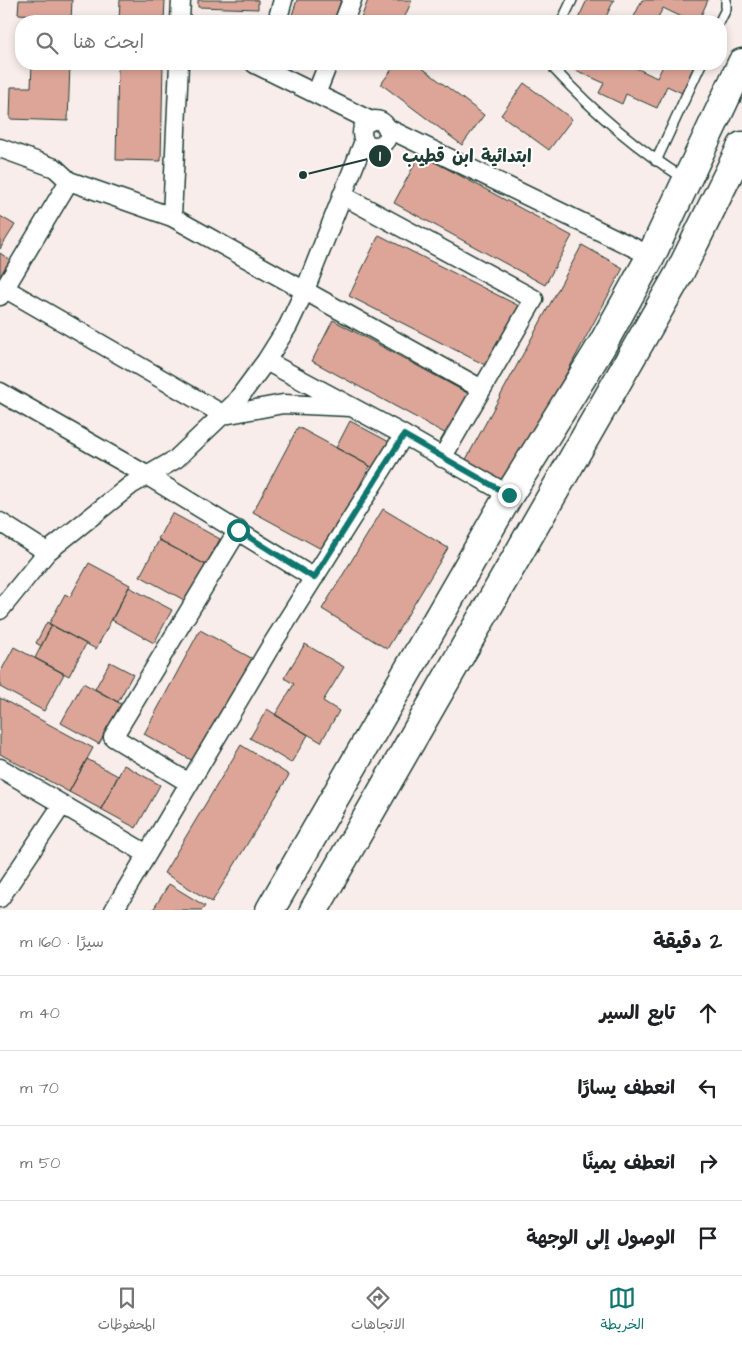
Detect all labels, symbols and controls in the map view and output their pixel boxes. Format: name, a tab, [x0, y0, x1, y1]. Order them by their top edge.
search box	[15, 15, 727, 70]
icon: search	[33, 29, 61, 57]
text: ابحث هنا	[73, 29, 144, 56]
callout: ابتدائية ابن قطيب	[367, 139, 541, 172]
text: ابتدائية ابن قطيب	[402, 144, 532, 169]
text: 1	[379, 146, 381, 167]
route end	[498, 484, 521, 507]
route start	[227, 519, 250, 542]
text: 2 دقيقة	[653, 927, 722, 956]
text: سيرًا · 160 m	[20, 931, 104, 953]
icon: ahead	[694, 999, 722, 1027]
text: تابع السير	[600, 1000, 675, 1027]
text: 40 m	[20, 1002, 60, 1024]
icon: left	[694, 1074, 722, 1102]
text: انعطف يسارًا	[578, 1075, 675, 1102]
text: 70 m	[20, 1077, 59, 1099]
icon: right	[694, 1149, 722, 1177]
text: انعطف يمينًا	[583, 1150, 675, 1177]
text: 50 m	[20, 1152, 60, 1174]
icon: arrive	[694, 1224, 722, 1252]
text: الوصول إلى الوجهة	[526, 1225, 675, 1252]
tab: المحفوظات	[98, 1284, 155, 1337]
tab: الاتجاهات	[351, 1284, 405, 1337]
tab: الخريطة	[601, 1284, 644, 1337]

